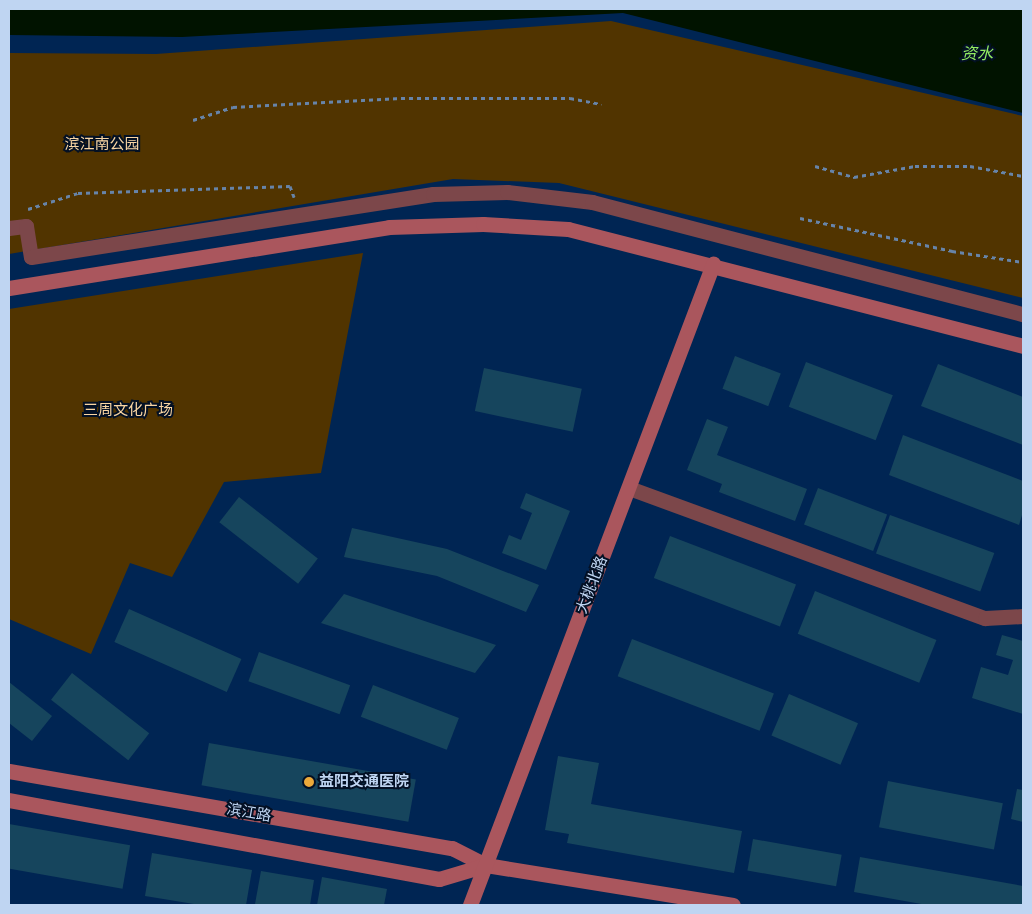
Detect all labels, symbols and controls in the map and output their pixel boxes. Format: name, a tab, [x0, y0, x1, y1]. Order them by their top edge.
water label: 资水	[961, 44, 993, 64]
park label: 滨江南公园	[65, 136, 139, 154]
park label: 三周文化广场	[83, 402, 173, 420]
street label: 大桃北路	[573, 554, 611, 616]
place label: 益阳交通医院	[319, 773, 409, 791]
marker: 益阳交通医院	[303, 776, 315, 788]
street label: 滨江路	[225, 800, 273, 826]

